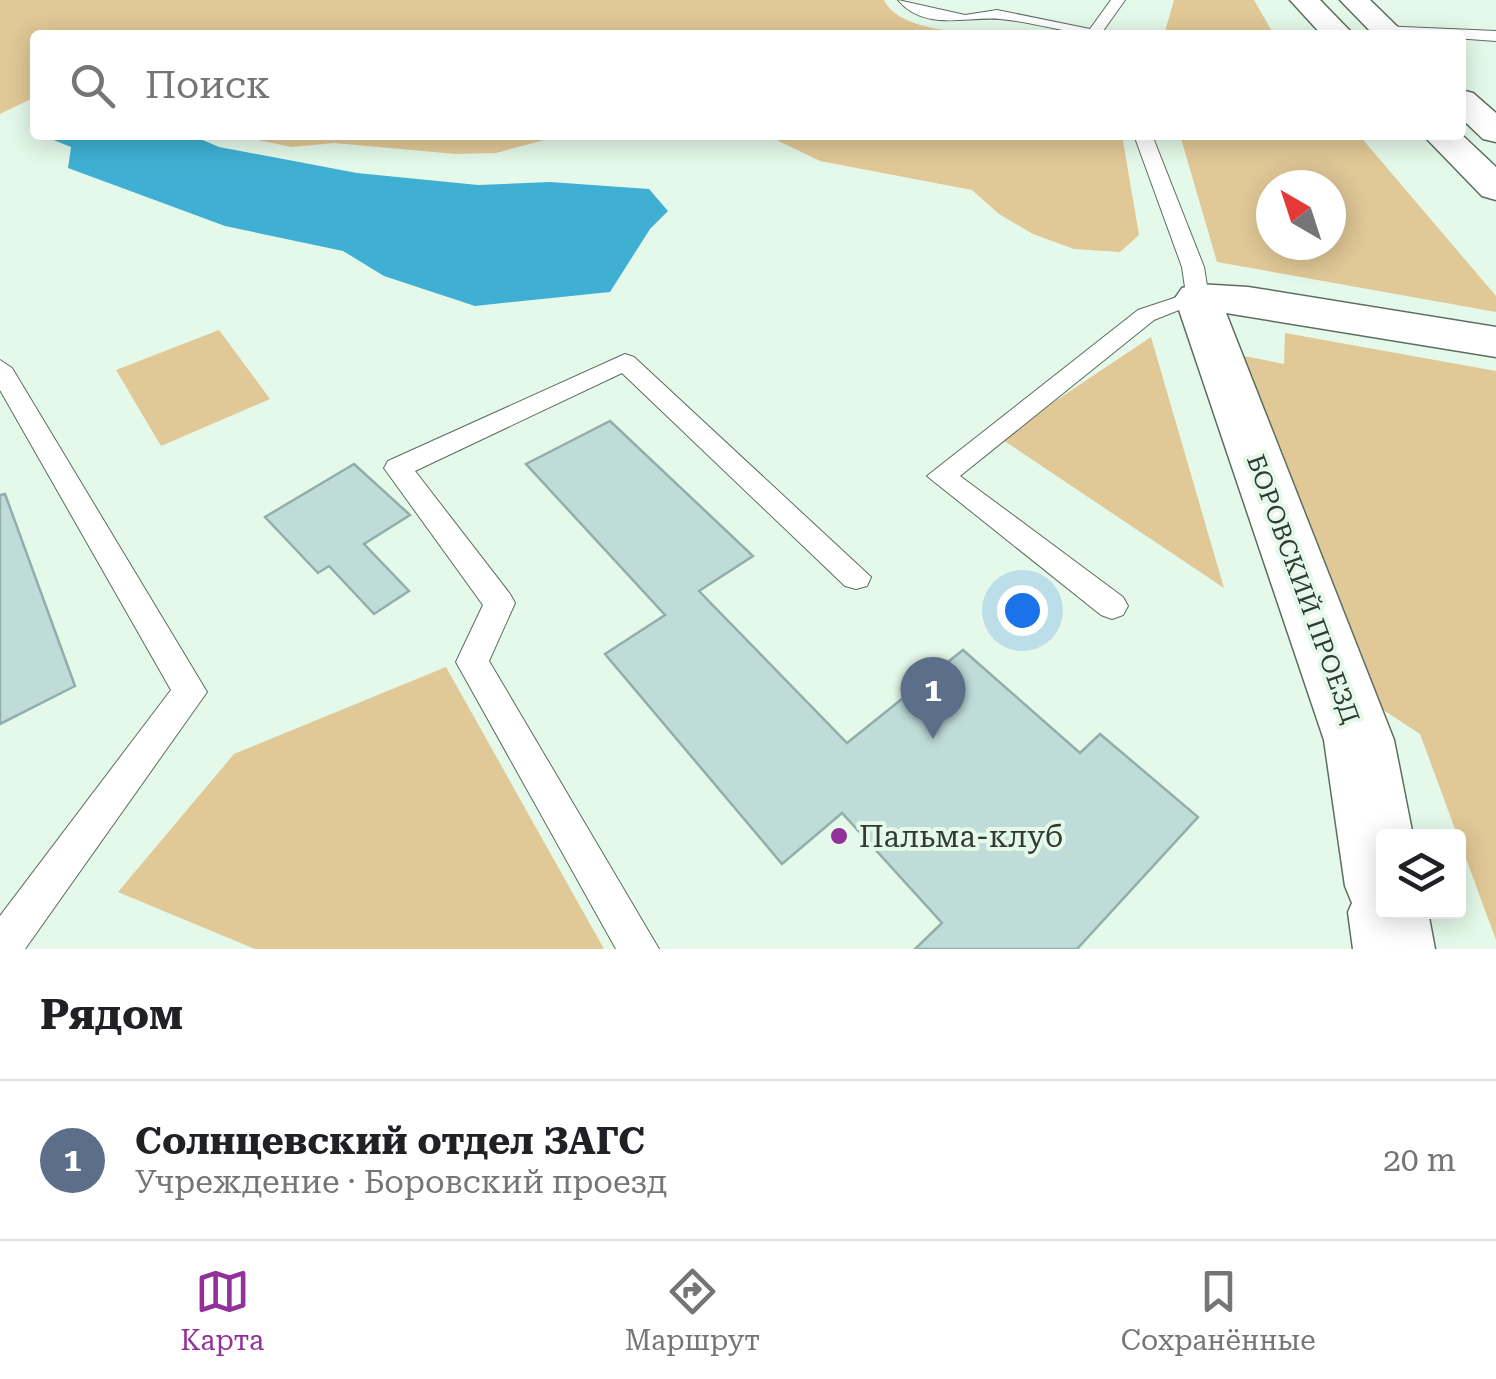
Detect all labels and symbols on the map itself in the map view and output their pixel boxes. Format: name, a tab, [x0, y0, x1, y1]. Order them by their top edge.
north arrow	[1256, 170, 1346, 260]
street label: БОРОВСКИЙ ПРОЕЗД	[1241, 451, 1365, 727]
your location	[997, 585, 1048, 636]
pin: 1	[900, 656, 966, 739]
place label: Пальма-клуб	[859, 819, 1063, 854]
marker: Пальма-клуб	[828, 825, 850, 847]

